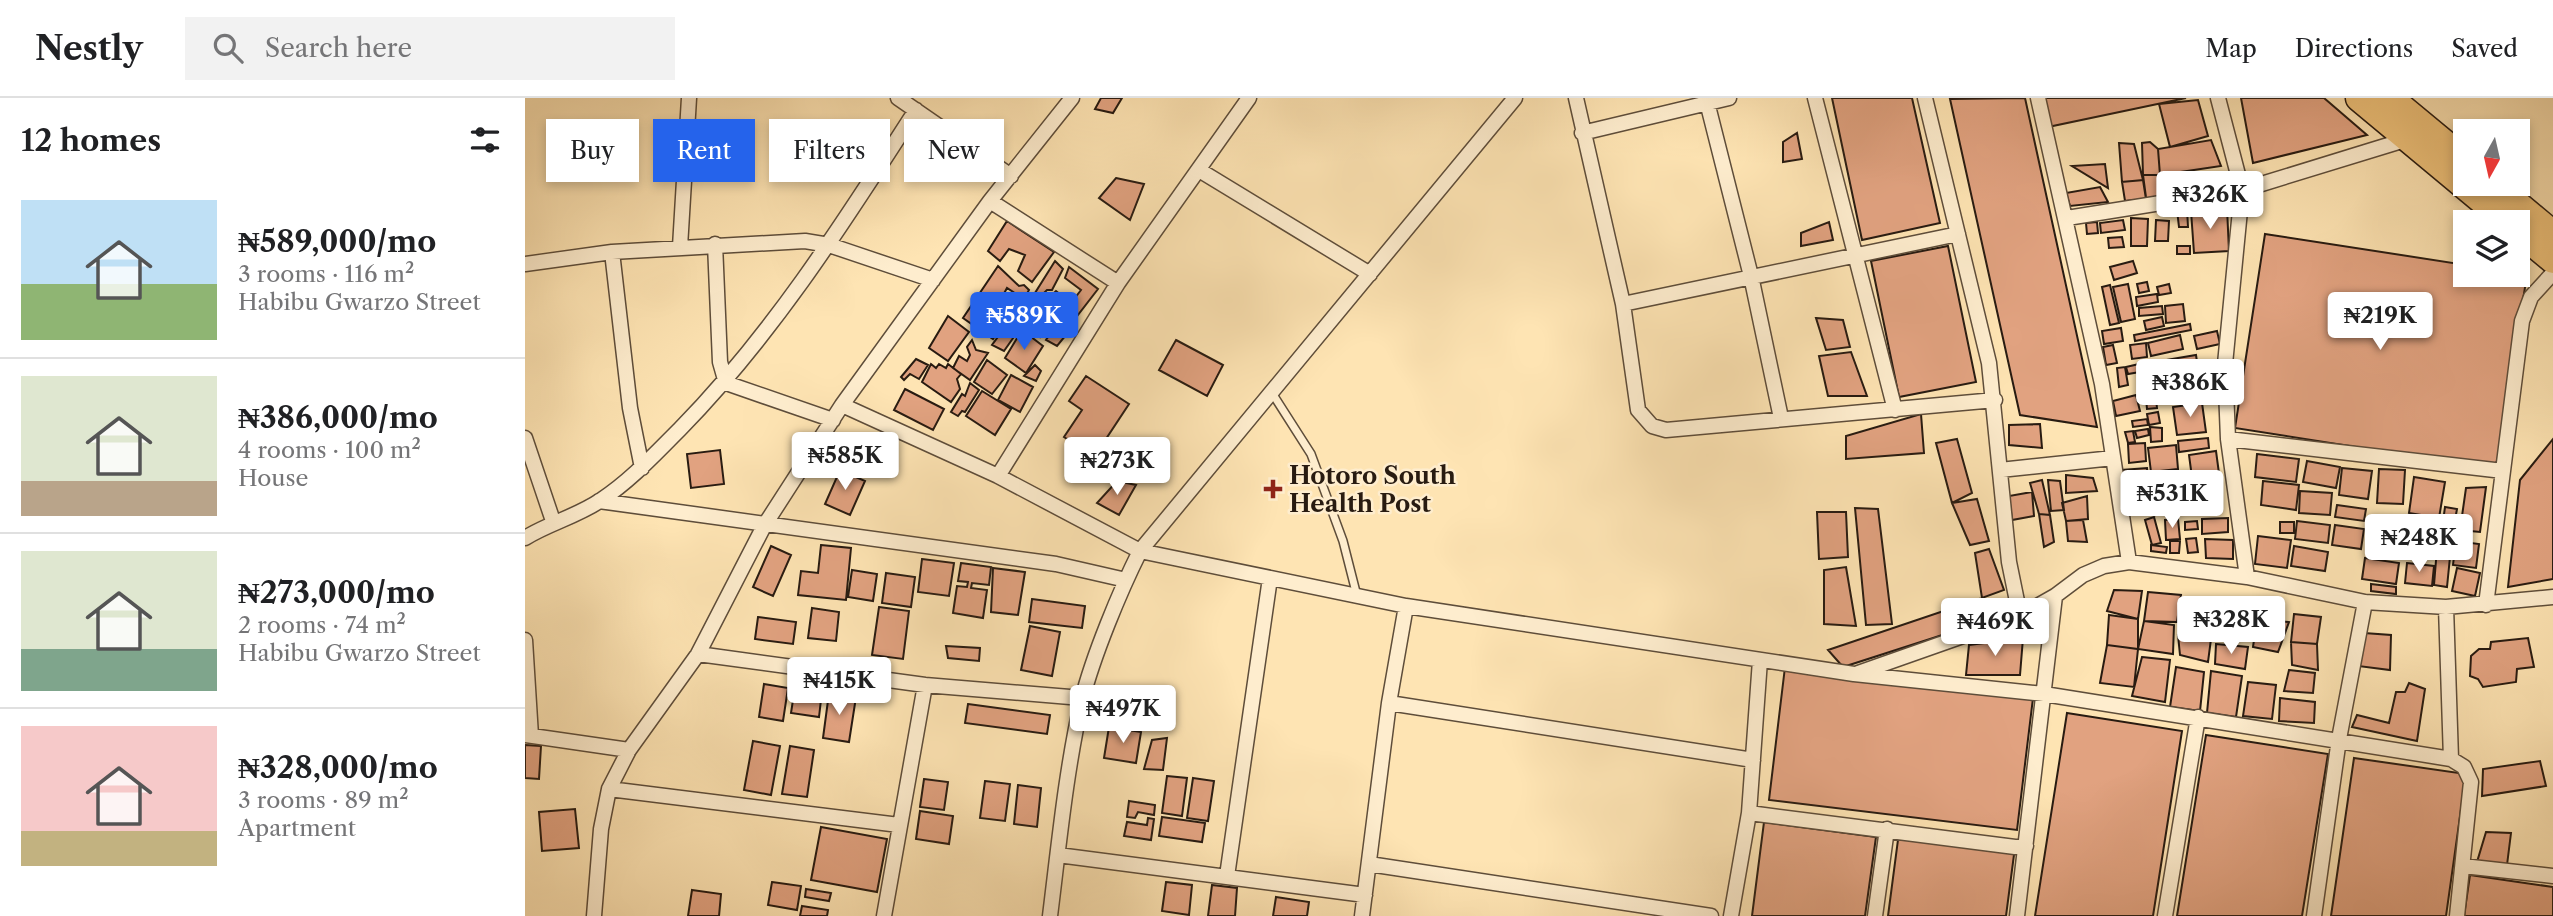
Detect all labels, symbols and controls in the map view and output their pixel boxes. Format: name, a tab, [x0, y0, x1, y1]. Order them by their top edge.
search box	[185, 17, 675, 80]
text: Nestly	[35, 28, 143, 69]
icon: search	[209, 29, 247, 67]
text: Search here	[265, 32, 412, 64]
text: Map	[2205, 34, 2257, 63]
text: Directions	[2295, 34, 2413, 63]
text: Saved	[2451, 34, 2518, 63]
chip: Buy	[546, 119, 639, 182]
chip: Rent	[653, 119, 755, 182]
chip: Filters	[769, 119, 890, 182]
chip: New	[904, 119, 1004, 182]
north arrow	[2453, 119, 2531, 196]
map controls	[2453, 119, 2530, 287]
icon: filters	[466, 121, 504, 159]
text: 12 homes	[21, 122, 161, 159]
pin: ₦326K	[2161, 172, 2259, 231]
text: ₦326K	[2172, 180, 2248, 208]
button: layers	[2453, 210, 2530, 287]
text: ₦589,000/mo	[238, 223, 436, 260]
icon: home	[77, 228, 161, 312]
text: 3 rooms · 116 m²	[238, 260, 414, 288]
text: Habibu Gwarzo Street	[238, 288, 481, 316]
pin: ₦589K	[975, 292, 1073, 352]
pin: ₦219K	[2331, 292, 2429, 352]
text: ₦589K	[986, 301, 1062, 329]
text: ₦219K	[2344, 301, 2416, 329]
pin: ₦386K	[2141, 360, 2239, 419]
text: ₦386K	[2152, 368, 2228, 396]
text: ₦386,000/mo	[238, 399, 438, 436]
icon: home	[77, 404, 161, 488]
pin: ₦585K	[796, 432, 894, 492]
text: 4 rooms · 100 m²	[238, 436, 421, 464]
pin: ₦273K	[1068, 438, 1166, 497]
text: ₦585K	[808, 441, 882, 469]
text: ₦273K	[1080, 446, 1154, 474]
place label: Hotoro South Health Post	[1289, 461, 1456, 518]
text: House	[238, 464, 308, 492]
pin: ₦531K	[2123, 470, 2221, 530]
marker: Hotoro South Health Post	[1263, 479, 1283, 499]
text: ₦531K	[2136, 479, 2208, 507]
pin: ₦248K	[2370, 514, 2468, 574]
text: ₦248K	[2381, 523, 2457, 551]
text: ₦273,000/mo	[238, 574, 435, 611]
icon: home	[77, 579, 161, 663]
pin: ₦328K	[2182, 596, 2280, 656]
pin: ₦469K	[1946, 598, 2044, 658]
text: ₦328K	[2193, 605, 2269, 633]
text: ₦469K	[1957, 607, 2033, 635]
text: 2 rooms · 74 m²	[238, 611, 406, 639]
text: Habibu Gwarzo Street	[238, 639, 481, 667]
pin: ₦415K	[790, 658, 888, 717]
text: ₦415K	[803, 666, 875, 694]
pin: ₦497K	[1074, 686, 1172, 745]
text: ₦497K	[1086, 694, 1160, 722]
text: ₦328,000/mo	[238, 749, 438, 786]
icon: home	[77, 754, 161, 838]
text: 3 rooms · 89 m²	[238, 786, 409, 814]
text: Apartment	[238, 814, 356, 842]

